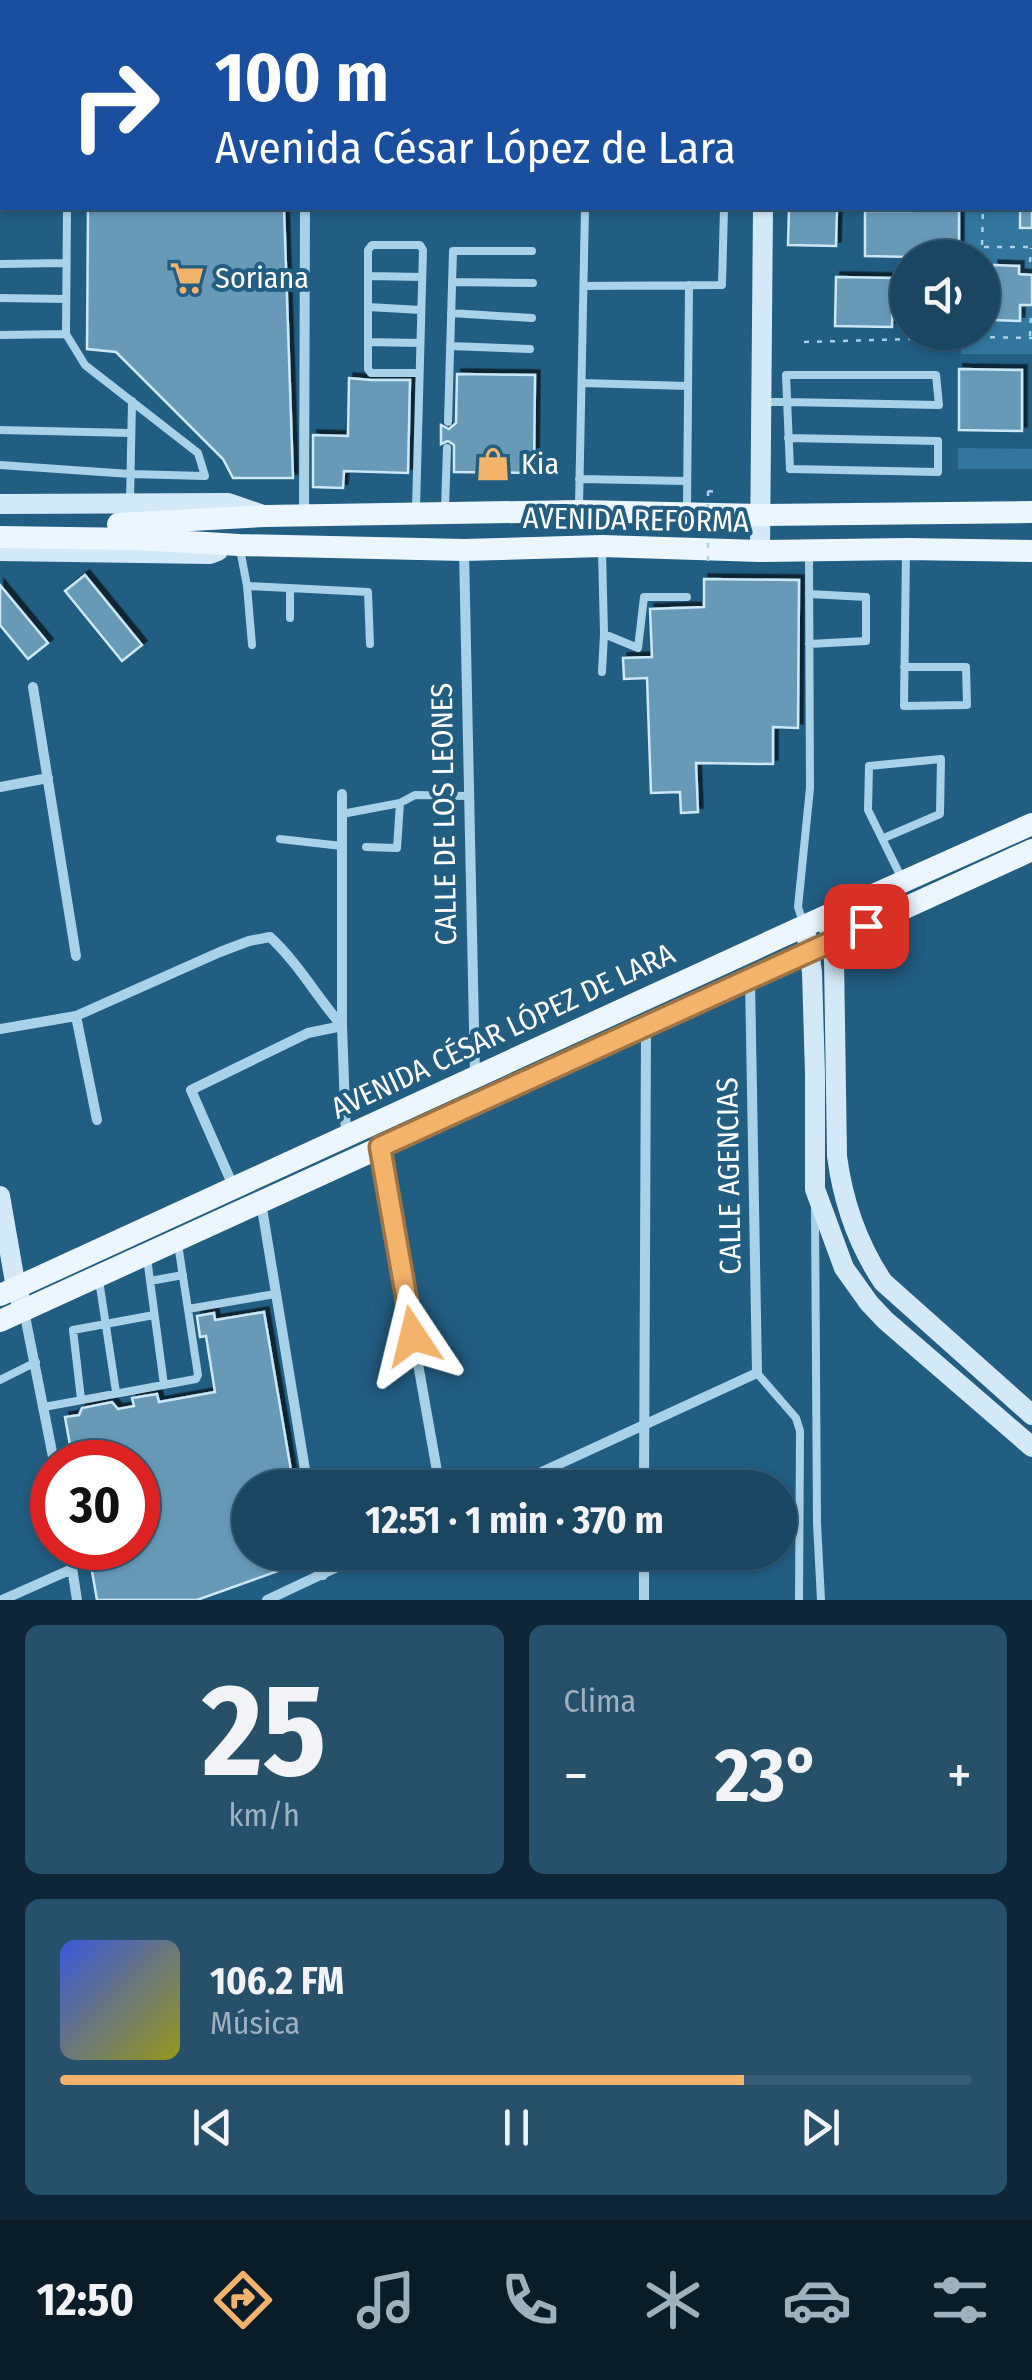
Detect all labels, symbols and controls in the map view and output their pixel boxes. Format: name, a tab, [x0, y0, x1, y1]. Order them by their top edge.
text: 100 m	[215, 36, 389, 120]
icon: right	[50, 40, 180, 170]
text: Avenida César López de Lara	[215, 121, 736, 175]
map controls	[890, 240, 1000, 350]
button: sound	[890, 240, 1000, 350]
supermarket icon: Soriana	[168, 259, 206, 297]
place label: Soriana	[215, 260, 309, 296]
shop icon: Kia	[474, 445, 512, 483]
place label: Kia	[521, 446, 559, 482]
street label: AVENIDA REFORMA	[523, 500, 750, 540]
street label: CALLE DE LOS LEONES	[424, 682, 464, 946]
pin	[824, 884, 909, 969]
icon: arrive	[839, 899, 894, 954]
street label: AVENIDA CÉSAR LÓPEZ DE LARA	[325, 935, 681, 1127]
street label: CALLE AGENCIAS	[709, 1077, 749, 1275]
position arrow	[361, 1284, 465, 1388]
speed limit sign: 30	[30, 1440, 160, 1570]
text: 12:51 · 1 min · 370 m	[365, 1497, 664, 1543]
text: 25	[202, 1653, 326, 1809]
text: Clima	[564, 1682, 636, 1720]
text: 23°	[715, 1731, 820, 1821]
text: −	[564, 1743, 588, 1809]
text: +	[947, 1743, 972, 1809]
text: km/h	[229, 1796, 300, 1834]
text: 106.2 FM	[210, 1958, 344, 2004]
text: Música	[210, 2004, 300, 2042]
icon: previous	[185, 2100, 240, 2155]
icon: pause	[489, 2100, 544, 2155]
icon: next	[793, 2100, 848, 2155]
icon: directions	[208, 2265, 278, 2335]
icon: music	[351, 2265, 421, 2335]
icon: phone	[495, 2265, 565, 2335]
icon: climate	[638, 2265, 708, 2335]
icon: car	[782, 2265, 852, 2335]
icon: filters	[925, 2265, 995, 2335]
text: 12:50	[37, 2273, 134, 2327]

